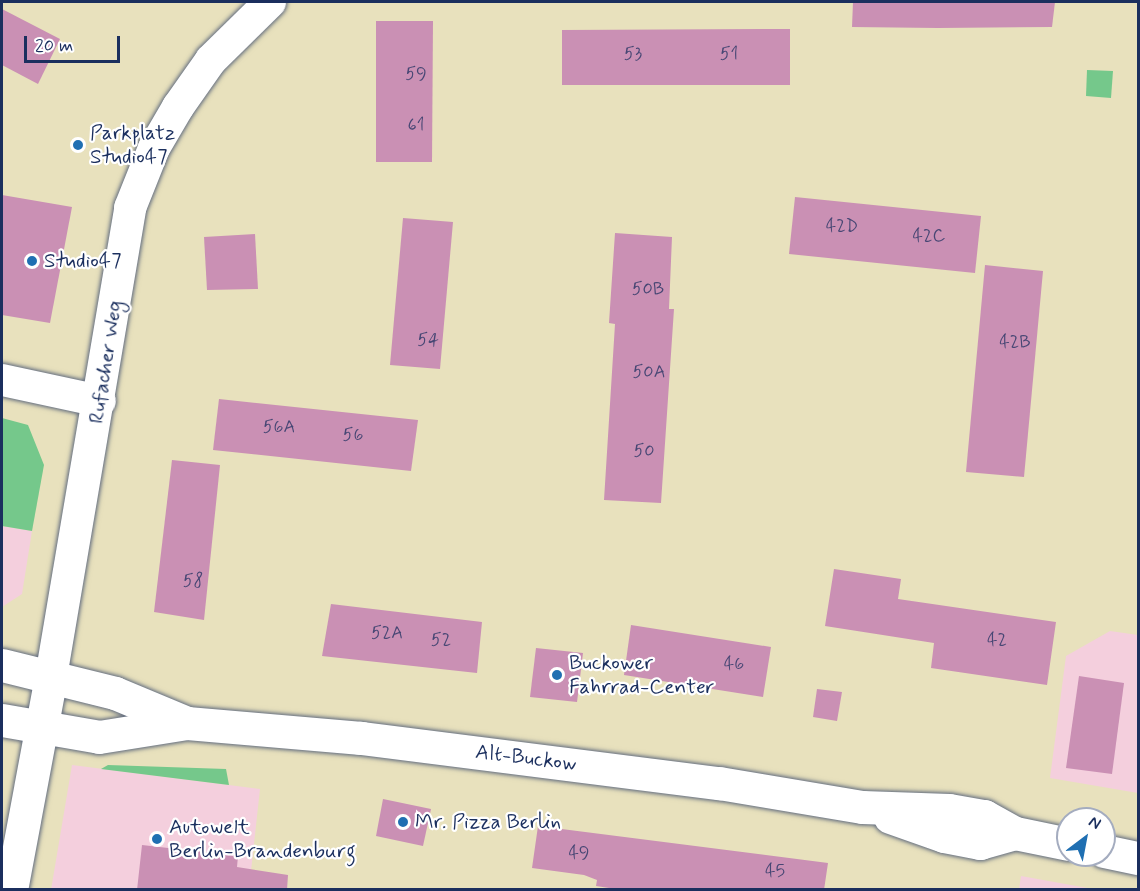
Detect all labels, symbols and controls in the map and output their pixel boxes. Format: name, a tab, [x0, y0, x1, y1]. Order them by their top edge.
scale bar	[27, 24, 123, 62]
text: 20 m	[35, 34, 73, 58]
house number: 53	[624, 43, 642, 65]
house number: 51	[720, 43, 738, 65]
house number: 59	[405, 63, 427, 85]
house number: 61	[408, 114, 424, 136]
place label: Parkplatz Studio47	[90, 120, 175, 170]
marker: Parkplatz Studio47	[71, 138, 85, 152]
house number: 42D	[826, 215, 858, 237]
house number: 42C	[913, 225, 945, 247]
place label: Studio47	[44, 248, 122, 274]
marker: Studio47	[25, 254, 39, 268]
house number: 50B	[632, 278, 664, 300]
street label: Rufacher Weg	[84, 298, 128, 426]
house number: 54	[417, 329, 439, 351]
house number: 42B	[999, 331, 1031, 353]
house number: 50A	[633, 361, 665, 383]
house number: 56A	[263, 416, 295, 438]
house number: 56	[343, 424, 363, 446]
house number: 50	[633, 440, 655, 462]
house number: 58	[183, 570, 203, 592]
house number: 52A	[371, 622, 403, 644]
house number: 52	[431, 629, 451, 651]
house number: 42	[987, 629, 1007, 651]
place label: Buckower Fahrrad-Center	[569, 650, 714, 700]
house number: 46	[724, 653, 744, 675]
marker: Buckower Fahrrad-Center	[550, 668, 564, 682]
street label: Alt-Buckow	[474, 739, 578, 777]
north arrow	[1056, 807, 1116, 867]
place label: Mr. Pizza Berlin	[415, 809, 562, 835]
text: N	[1085, 811, 1105, 835]
place label: Autowelt Berlin-Brandenburg	[169, 814, 356, 864]
marker: Mr. Pizza Berlin	[396, 815, 410, 829]
marker: Autowelt Berlin-Brandenburg	[150, 832, 164, 846]
house number: 49	[568, 842, 590, 864]
house number: 45	[765, 860, 785, 882]

